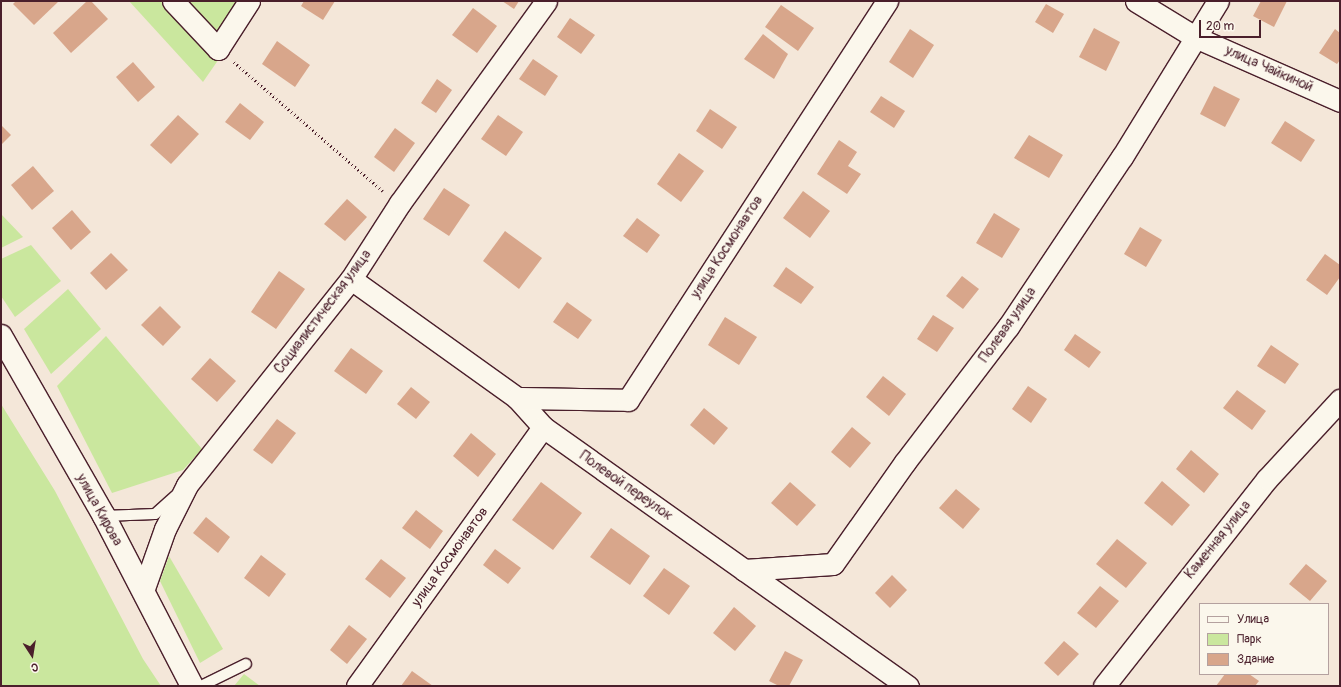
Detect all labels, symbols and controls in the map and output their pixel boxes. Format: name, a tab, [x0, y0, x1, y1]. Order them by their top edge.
scale bar	[1201, 12, 1263, 38]
text: 20 m	[1206, 19, 1234, 34]
street label: улица Чайкиной	[1223, 42, 1315, 96]
street label: улица Космонавтов	[688, 192, 766, 302]
street label: Социалистическая улица	[271, 247, 375, 377]
street label: Полевая улица	[976, 284, 1040, 366]
street label: Полевой переулок	[576, 448, 676, 524]
street label: улица Кирова	[72, 471, 126, 549]
street label: Каменная улица	[1181, 498, 1255, 582]
street label: улица Космонавтов	[408, 504, 492, 610]
legend	[1199, 603, 1329, 675]
text: Улица	[1237, 612, 1269, 627]
text: Парк	[1237, 632, 1262, 647]
north arrow	[12, 635, 52, 675]
text: Здание	[1237, 652, 1274, 667]
text: С	[30, 660, 39, 674]

